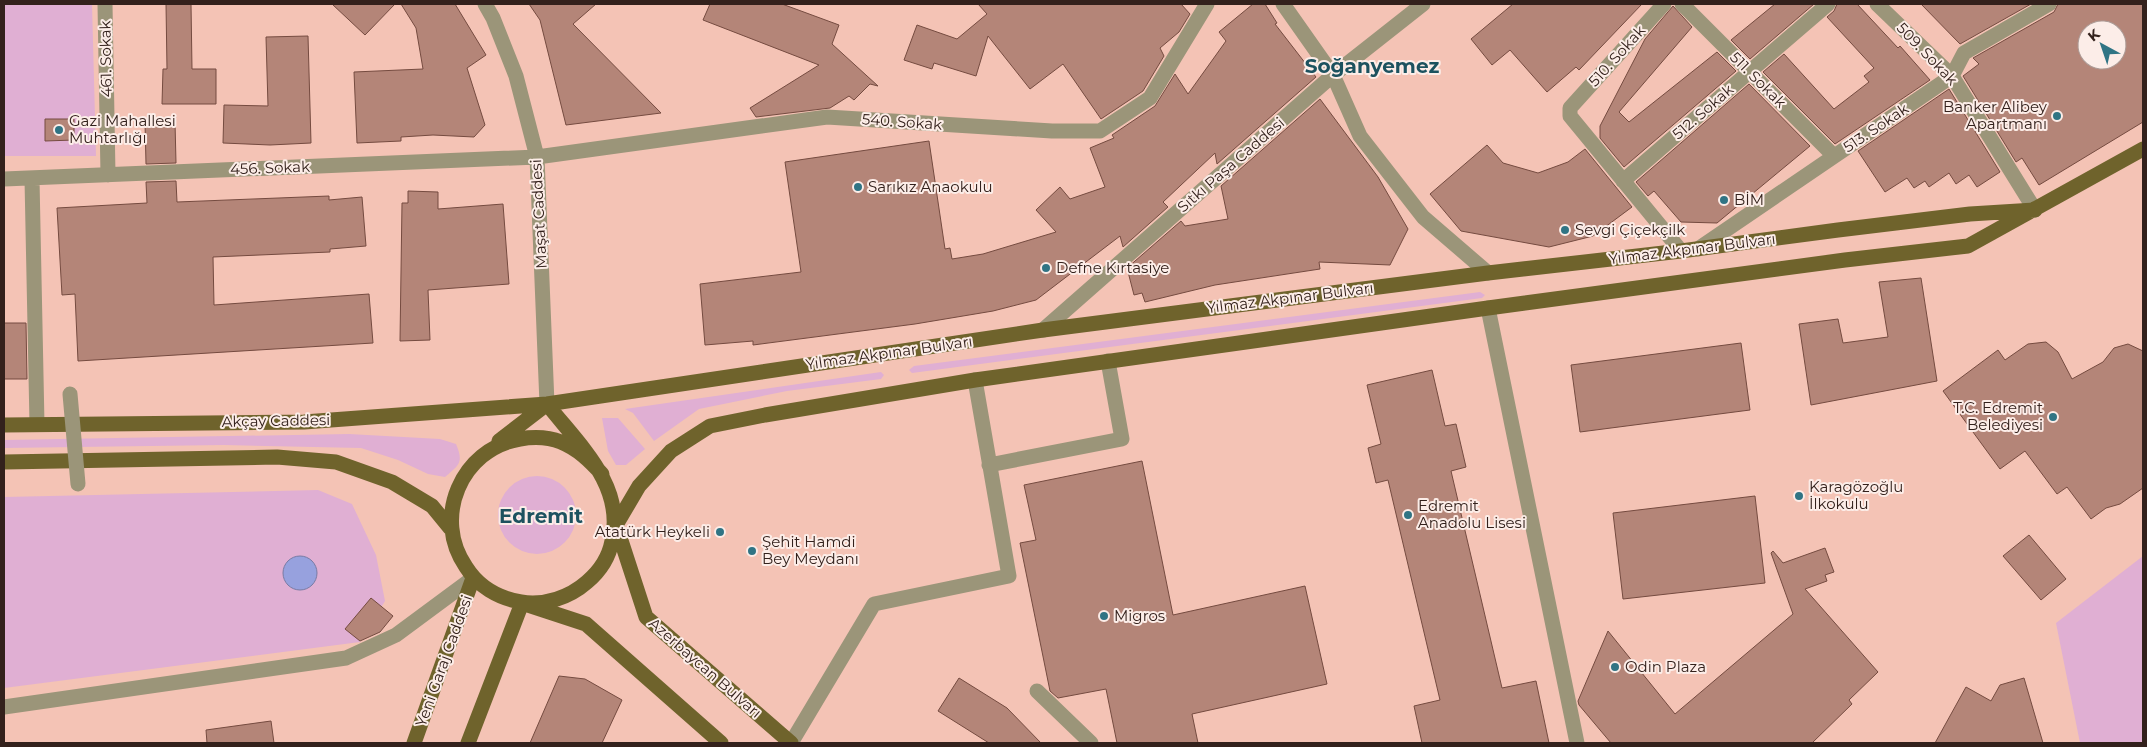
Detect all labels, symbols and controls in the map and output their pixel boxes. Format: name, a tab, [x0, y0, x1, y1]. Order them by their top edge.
street label: 509. Sokak	[1893, 18, 1962, 89]
street label: 461. Sokak	[95, 20, 116, 98]
north arrow	[2077, 20, 2127, 70]
street label: 510. Sokak	[1584, 21, 1649, 90]
text: K	[2084, 24, 2104, 45]
street label: 511. Sokak	[1726, 48, 1790, 112]
district label: Soğanyemez	[1305, 54, 1439, 78]
street label: 512. Sokak	[1668, 80, 1737, 143]
place label: Banker Alibey Apartmanı	[1943, 97, 2048, 133]
street label: 513. Sokak	[1839, 99, 1912, 156]
street label: 540. Sokak	[861, 109, 943, 134]
marker: Banker Alibey Apartmanı	[2051, 110, 2063, 122]
place label: Gazi Mahallesi Muhtarlığı	[69, 111, 176, 147]
street label: Sıtkı Paşa Caddesi	[1173, 113, 1288, 216]
marker: Gazi Mahallesi Muhtarlığı	[53, 124, 65, 136]
street label: 456. Sokak	[230, 157, 310, 178]
street label: Maşat Caddesi	[526, 159, 551, 269]
place label: Sarıkız Anaokulu	[868, 177, 993, 196]
marker: Sarıkız Anaokulu	[852, 181, 864, 193]
place label: BİM	[1734, 190, 1764, 209]
marker: BİM	[1718, 194, 1730, 206]
place label: Sevgi Çiçekçilk	[1575, 220, 1685, 239]
marker: Sevgi Çiçekçilk	[1559, 224, 1571, 236]
street label: Yılmaz Akpınar Bulvarı	[1607, 229, 1777, 268]
place label: Defne Kırtasiye	[1056, 258, 1169, 277]
marker: Defne Kırtasiye	[1040, 262, 1052, 274]
street label: Yılmaz Akpınar Bulvarı	[1205, 278, 1375, 317]
street label: Yılmaz Akpınar Bulvarı	[804, 331, 974, 374]
place label: T.C. Edremit Belediyesi	[1953, 398, 2043, 434]
street label: Akçay Caddesi	[222, 410, 330, 431]
marker: T.C. Edremit Belediyesi	[2047, 411, 2059, 423]
place label: Karagözoğlu İlkokulu	[1809, 477, 1903, 513]
marker: Karagözoğlu İlkokulu	[1793, 490, 1805, 502]
place label: Edremit Anadolu Lisesi	[1418, 496, 1526, 532]
district label: Edremit	[499, 504, 583, 528]
marker: Edremit Anadolu Lisesi	[1402, 509, 1414, 521]
place label: Atatürk Heykeli	[595, 522, 710, 541]
marker: Atatürk Heykeli	[714, 526, 726, 538]
place label: Şehit Hamdi Bey Meydanı	[762, 532, 859, 568]
marker: Şehit Hamdi Bey Meydanı	[746, 545, 758, 557]
street label: Yeni Garaj Caddesi	[411, 592, 476, 729]
place label: Migros	[1114, 606, 1165, 625]
marker: Migros	[1098, 610, 1110, 622]
street label: Azerbaycan Bulvarı	[645, 613, 766, 722]
place label: Odin Plaza	[1625, 657, 1706, 676]
marker: Odin Plaza	[1609, 661, 1621, 673]

